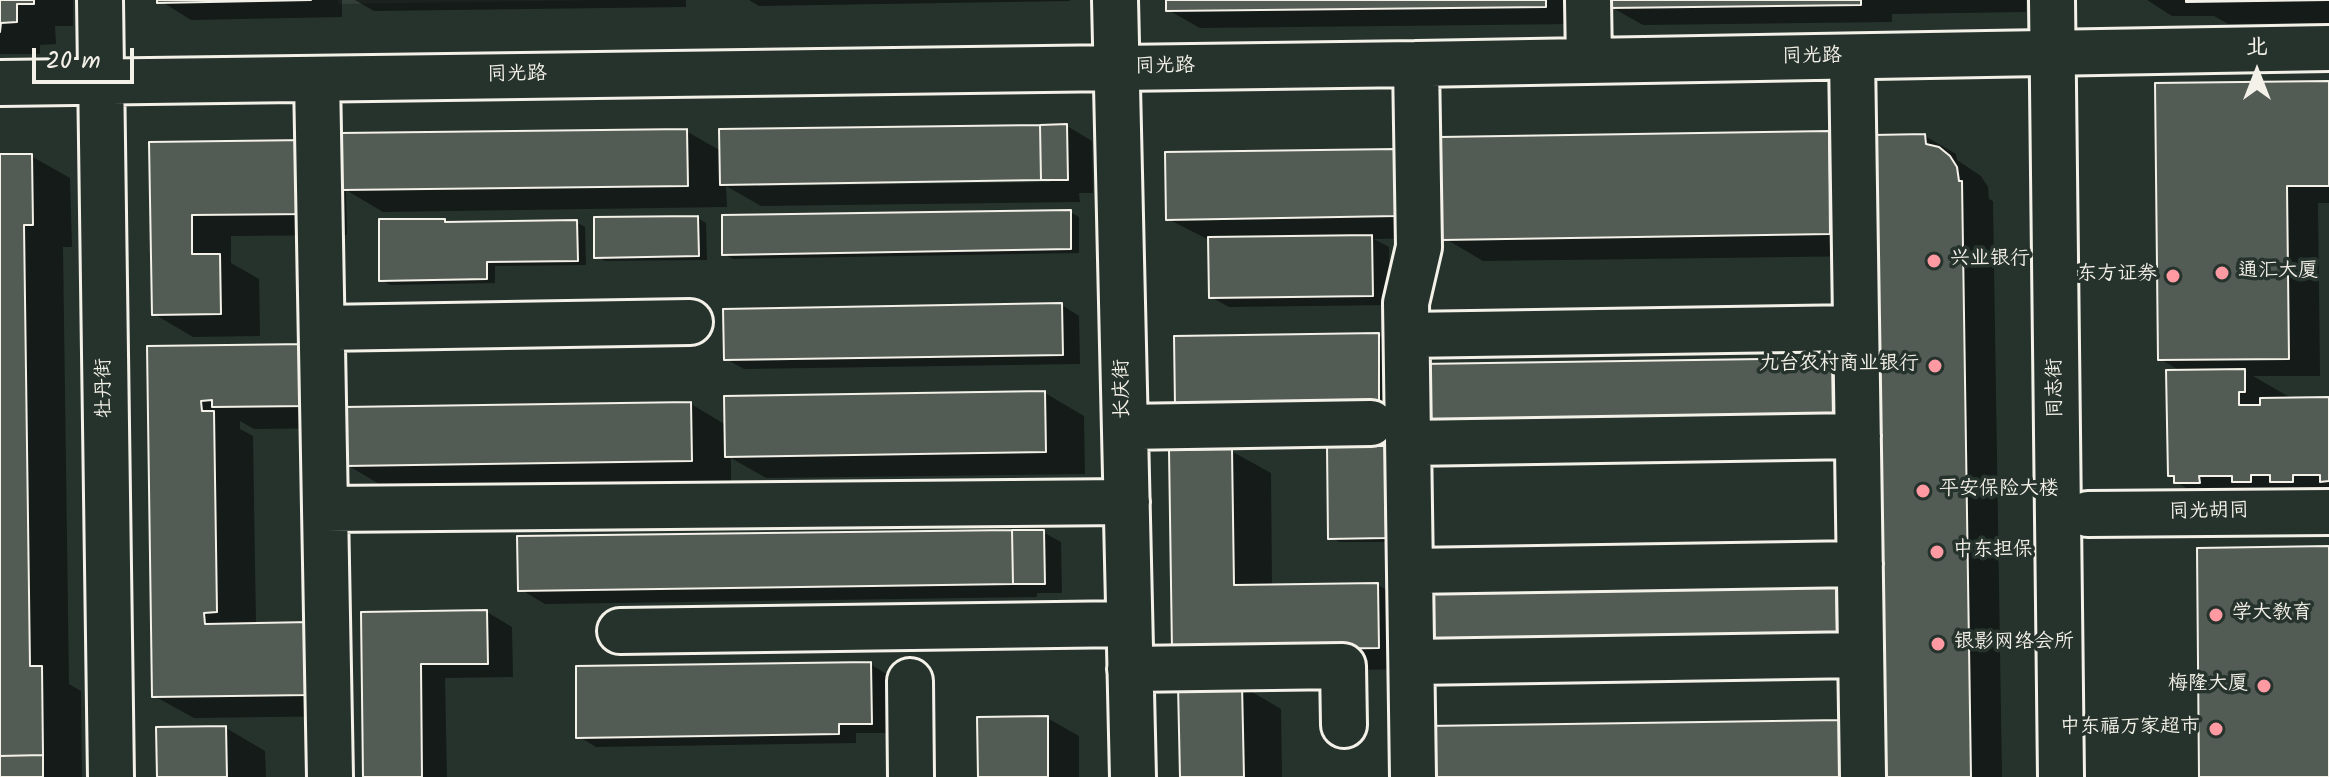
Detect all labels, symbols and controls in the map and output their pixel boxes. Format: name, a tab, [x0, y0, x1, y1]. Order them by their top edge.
text: 北	[2246, 30, 2268, 65]
scale bar	[36, 32, 138, 82]
north arrow	[2217, 32, 2297, 112]
text: 20 m	[46, 42, 101, 81]
street label: 同光路	[1782, 45, 1842, 71]
street label: 同光路	[1135, 55, 1195, 81]
street label: 同光路	[487, 63, 547, 89]
place label: 兴业银行	[1950, 249, 2030, 273]
marker: 兴业银行	[1925, 252, 1943, 270]
place label: 通汇大厦	[2238, 261, 2318, 285]
place label: 东方证券	[2077, 264, 2157, 288]
marker: 通汇大厦	[2213, 264, 2231, 282]
marker: 东方证券	[2164, 267, 2182, 285]
place label: 九台农村商业银行	[1759, 354, 1919, 378]
marker: 九台农村商业银行	[1926, 357, 1944, 375]
street label: 牡丹街	[93, 358, 119, 418]
street label: 同志街	[2044, 358, 2070, 418]
street label: 长庆街	[1111, 359, 1137, 419]
place label: 平安保险大楼	[1939, 479, 2059, 503]
marker: 平安保险大楼	[1914, 482, 1932, 500]
street label: 同光胡同	[2169, 500, 2249, 526]
place label: 中东担保	[1953, 540, 2033, 564]
marker: 中东担保	[1928, 543, 1946, 561]
place label: 学大教育	[2232, 603, 2312, 627]
marker: 学大教育	[2207, 606, 2225, 624]
place label: 银影网络会所	[1954, 632, 2074, 656]
marker: 银影网络会所	[1929, 635, 1947, 653]
place label: 梅隆大厦	[2168, 674, 2248, 698]
marker: 梅隆大厦	[2255, 677, 2273, 695]
place label: 中东福万家超市	[2060, 717, 2200, 741]
marker: 中东福万家超市	[2207, 720, 2225, 738]

